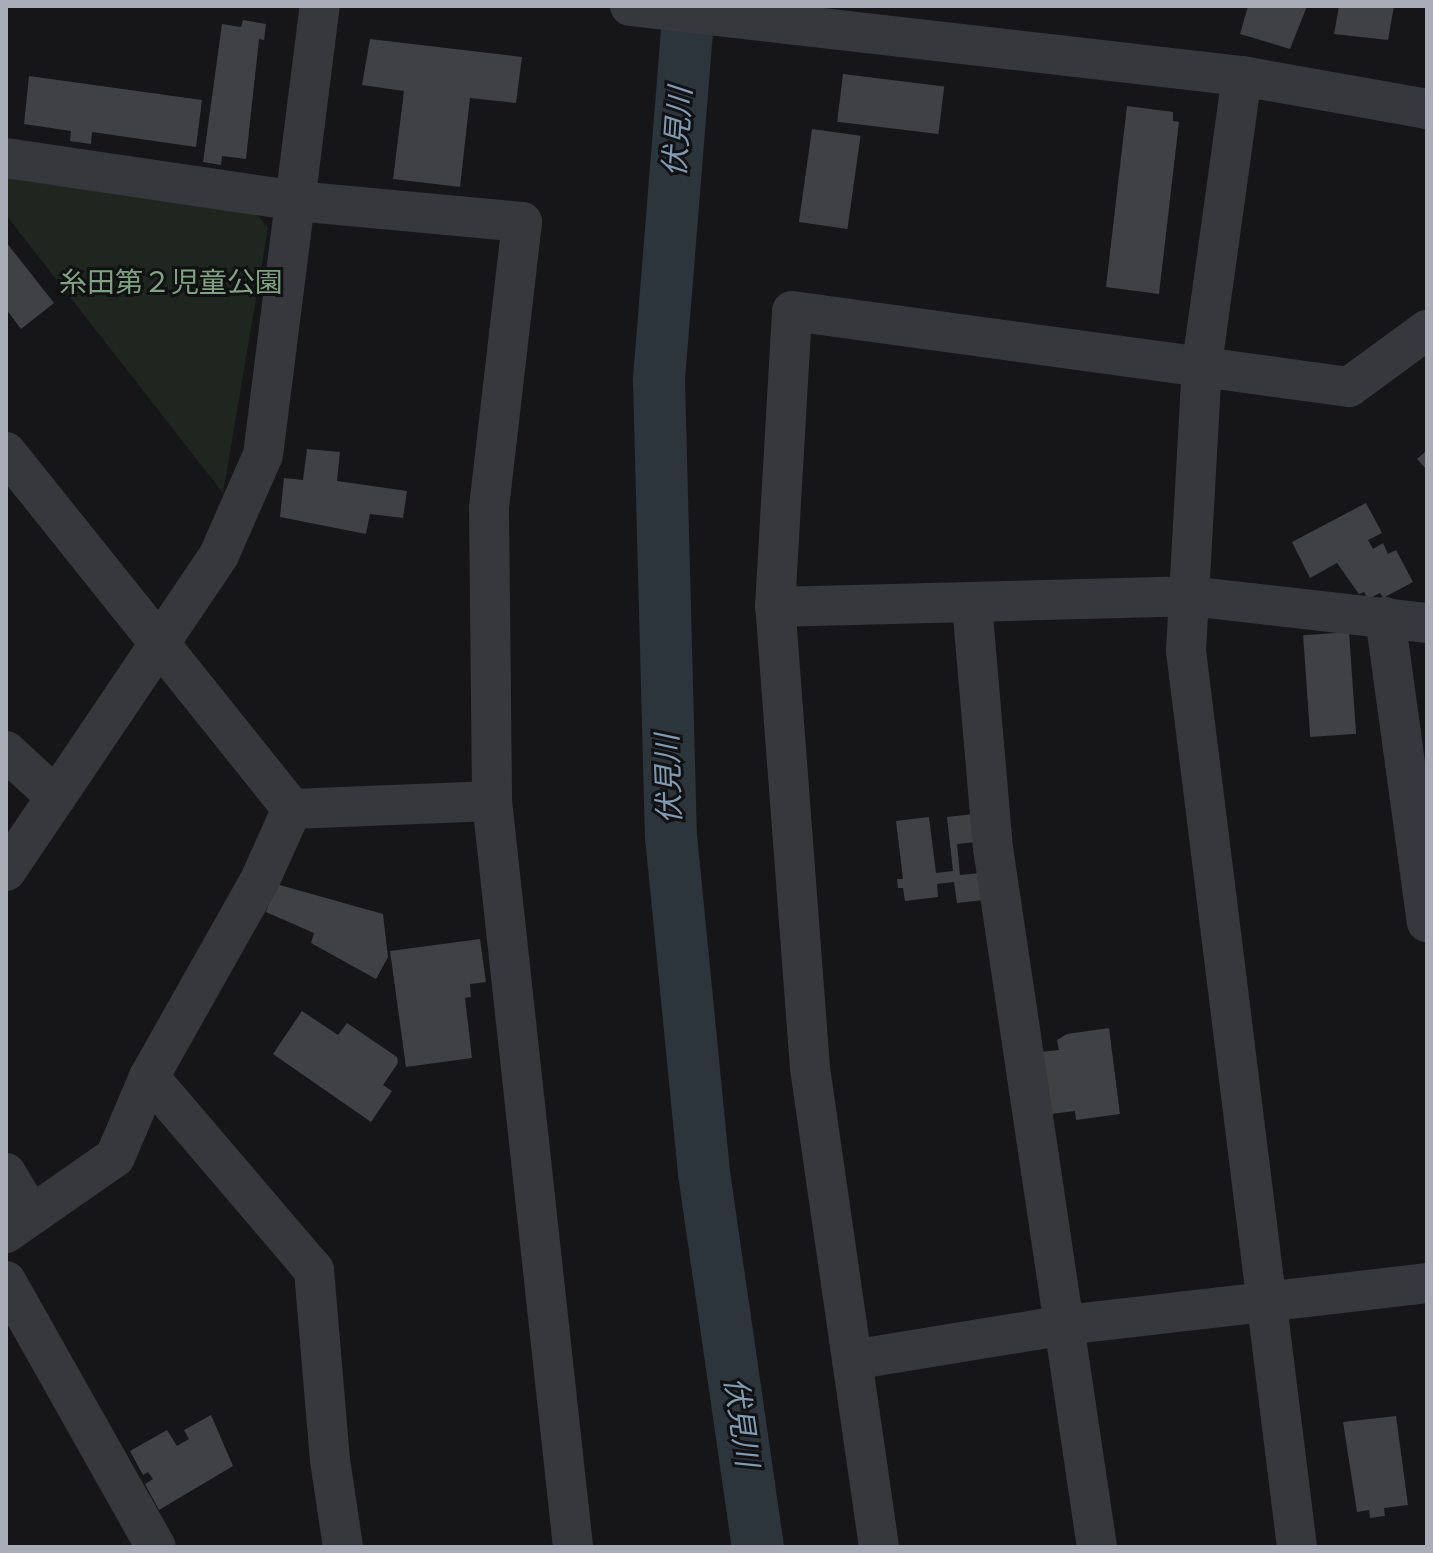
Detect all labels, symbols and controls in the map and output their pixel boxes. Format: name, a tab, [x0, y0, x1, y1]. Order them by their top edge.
water label: 伏見川	[658, 86, 700, 178]
park label: 糸田第２児童公園	[59, 267, 283, 301]
water label: 伏見川	[650, 733, 690, 825]
water label: 伏見川	[716, 1375, 764, 1469]

